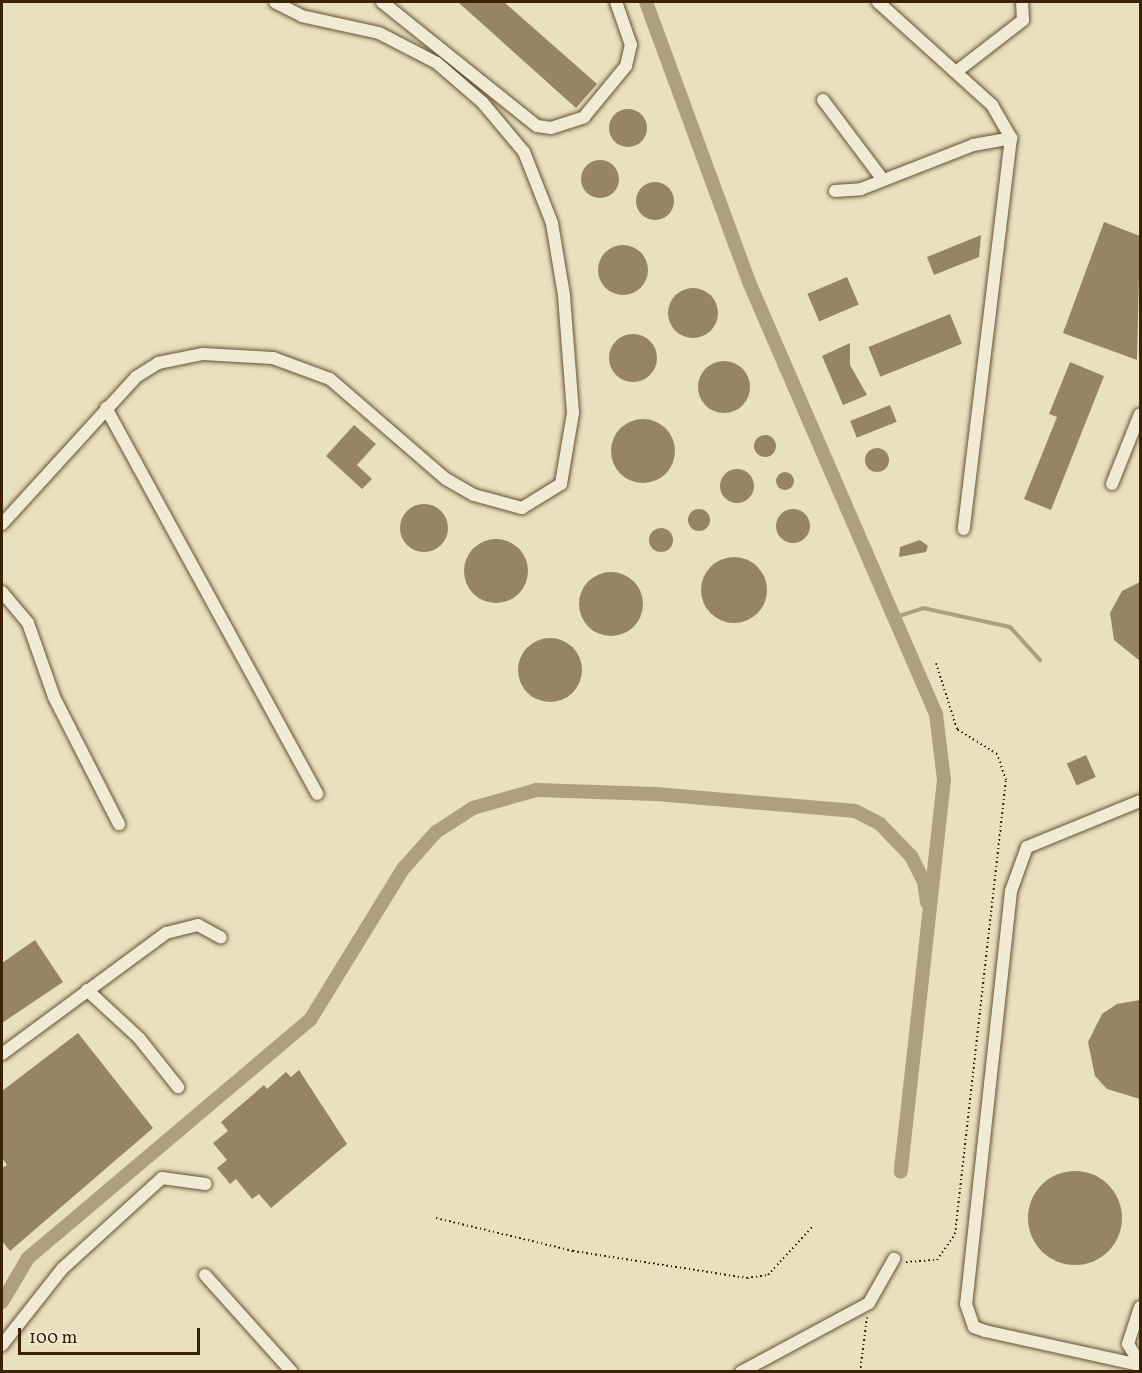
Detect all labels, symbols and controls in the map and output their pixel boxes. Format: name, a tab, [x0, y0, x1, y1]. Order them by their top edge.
scale bar	[21, 1316, 202, 1354]
text: 100 m	[29, 1326, 78, 1351]

